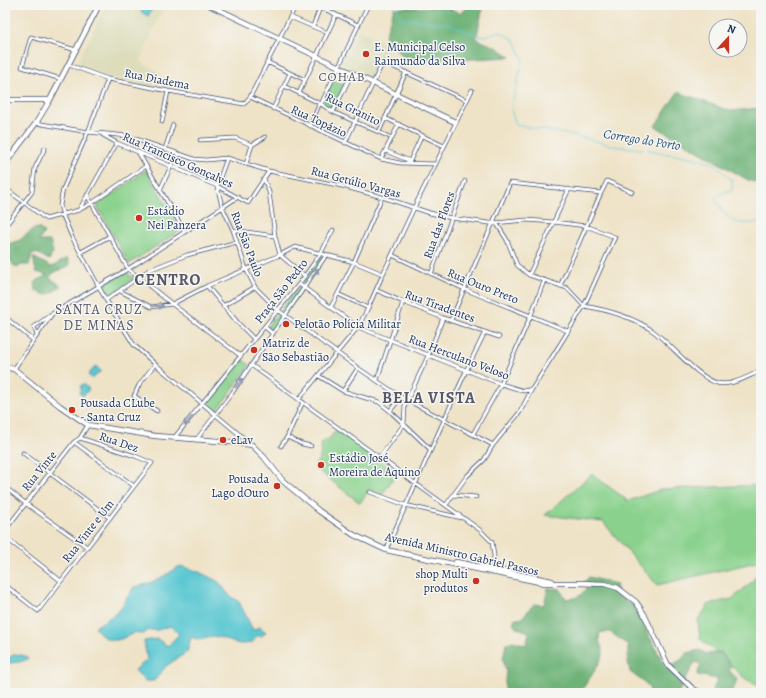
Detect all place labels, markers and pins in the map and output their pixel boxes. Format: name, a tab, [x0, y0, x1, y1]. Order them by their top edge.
place label: E. Municipal Celso Raimundo da Silva	[374, 39, 466, 69]
marker: E. Municipal Celso Raimundo da Silva	[361, 49, 371, 59]
place label: Estádio Nei Panzera	[147, 203, 206, 233]
marker: Estádio Nei Panzera	[134, 213, 144, 223]
place label: Pelotão Polícia Militar	[294, 316, 401, 332]
marker: Pelotão Polícia Militar	[281, 319, 291, 329]
place label: Matriz de São Sebastião	[262, 335, 329, 365]
marker: Matriz de São Sebastião	[249, 345, 259, 355]
place label: Pousada CLube - Santa Cruz	[80, 395, 155, 425]
marker: Pousada CLube - Santa Cruz	[67, 405, 77, 415]
place label: eLav	[231, 432, 253, 448]
marker: eLav	[218, 435, 228, 445]
place label: Estádio José Moreira de Aquino	[329, 450, 420, 480]
marker: Estádio José Moreira de Aquino	[316, 460, 326, 470]
place label: Pousada Lago dOuro	[211, 471, 269, 501]
marker: Pousada Lago dOuro	[272, 481, 282, 491]
place label: shop Multi produtos	[415, 566, 468, 596]
marker: shop Multi produtos	[471, 576, 481, 586]

